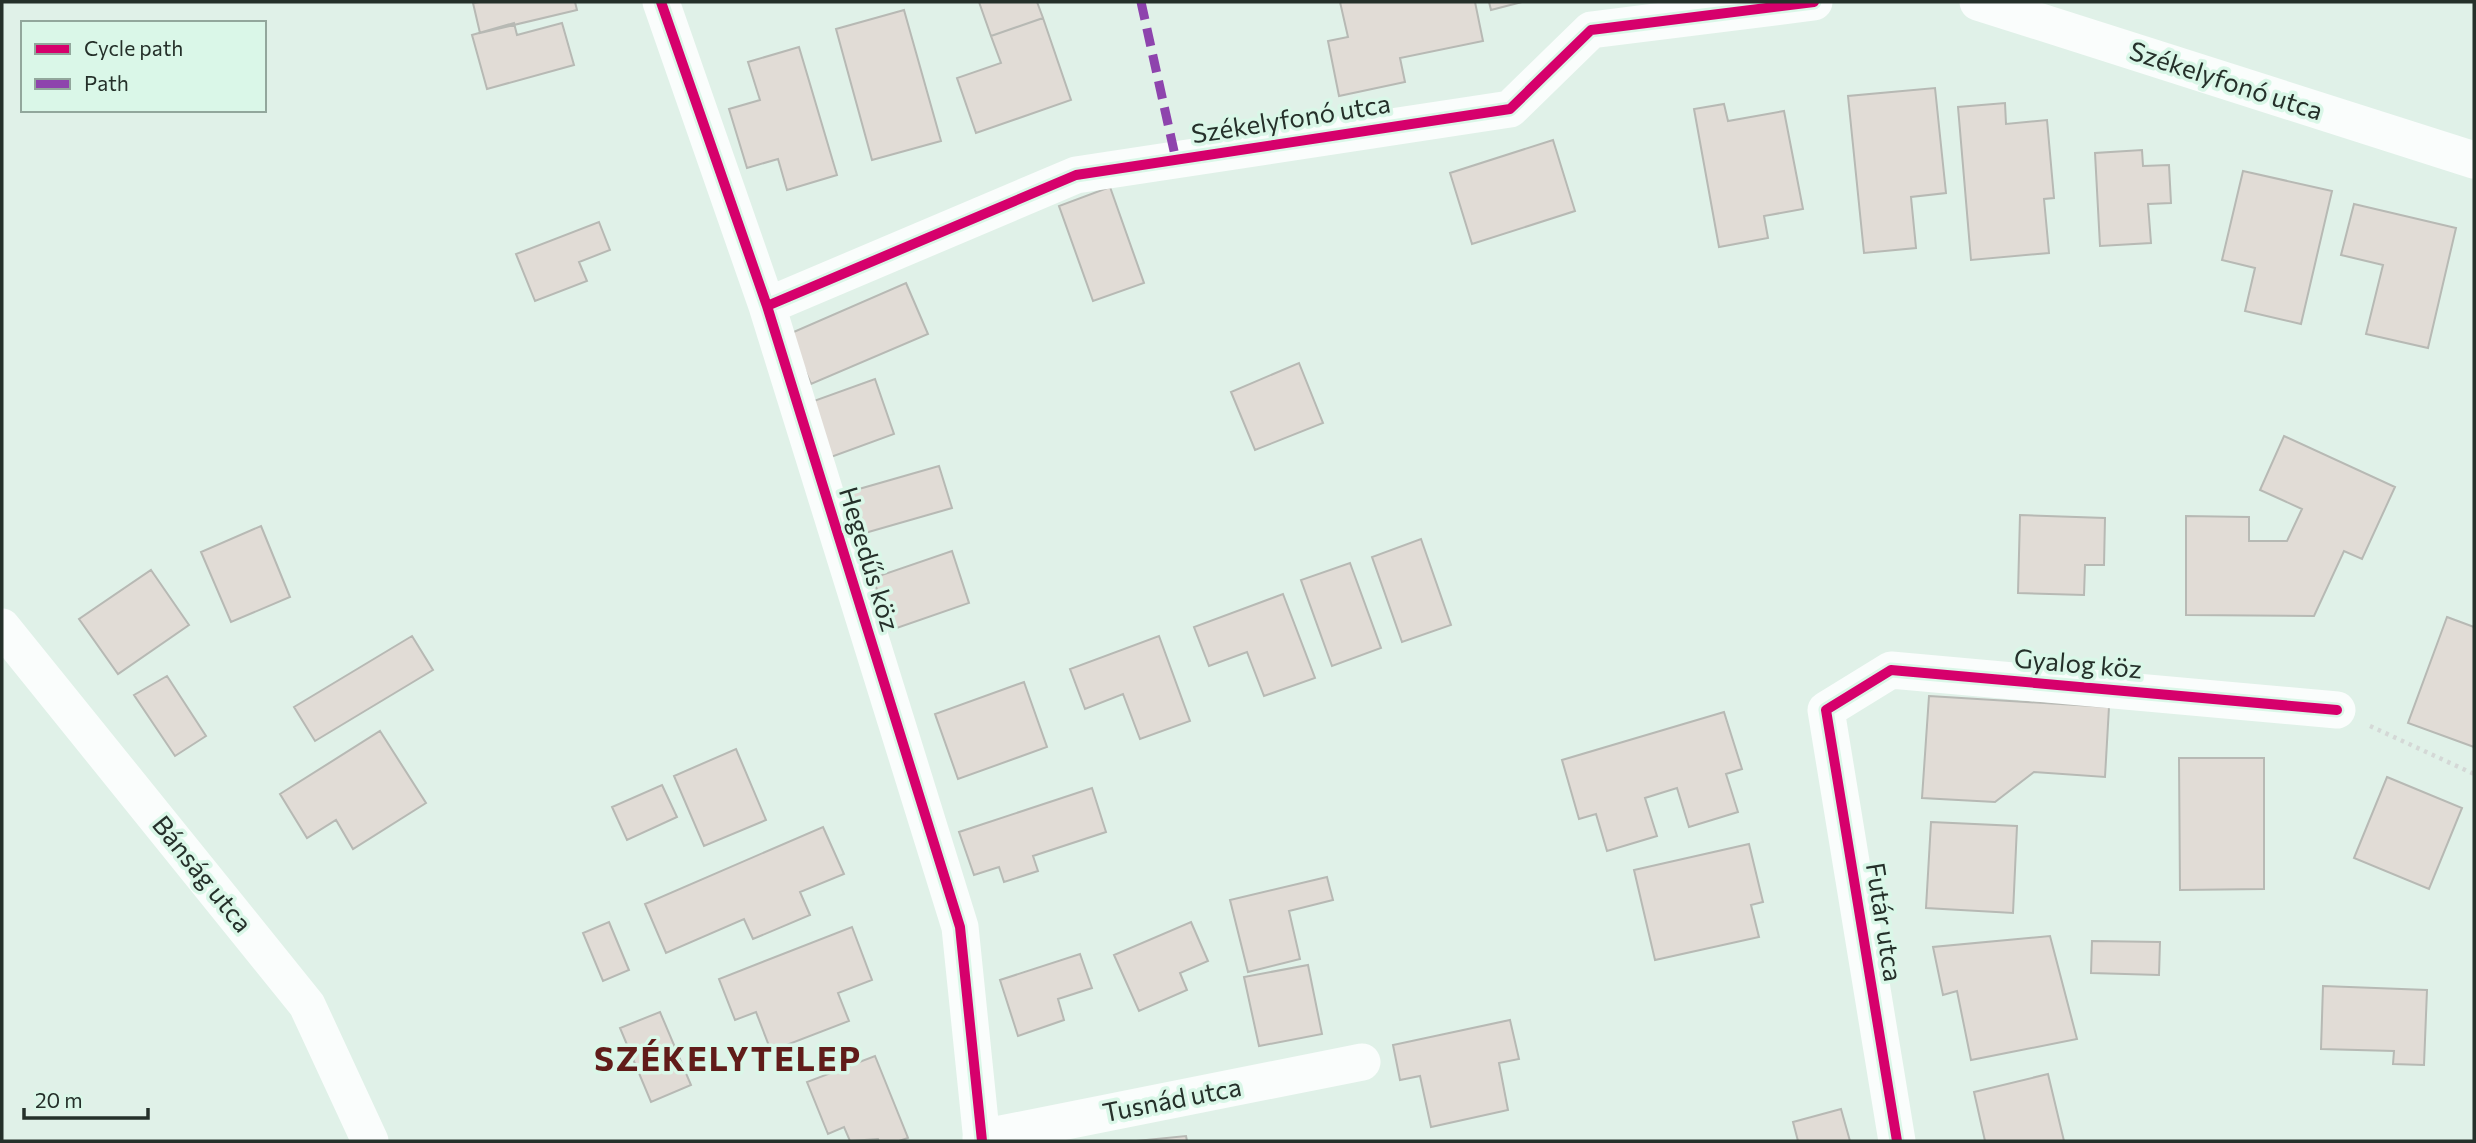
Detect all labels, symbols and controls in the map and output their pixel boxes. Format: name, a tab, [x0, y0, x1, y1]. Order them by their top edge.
legend	[21, 21, 266, 112]
street label: Székelyfonó utca	[2126, 34, 2327, 125]
text: Cycle path	[84, 35, 183, 60]
text: Path	[84, 70, 129, 95]
street label: Székelyfonó utca	[1189, 86, 1393, 149]
street label: Hegedűs köz	[834, 483, 907, 634]
street label: Gyalog köz	[2013, 641, 2143, 684]
street label: Bánság utca	[147, 809, 260, 938]
street label: Futár utca	[1861, 860, 1910, 983]
district label: SZÉKELYTELEP	[594, 1037, 862, 1078]
street label: Tusnád utca	[1100, 1070, 1244, 1127]
scale bar	[24, 1076, 149, 1120]
text: 20 m	[35, 1087, 83, 1112]

